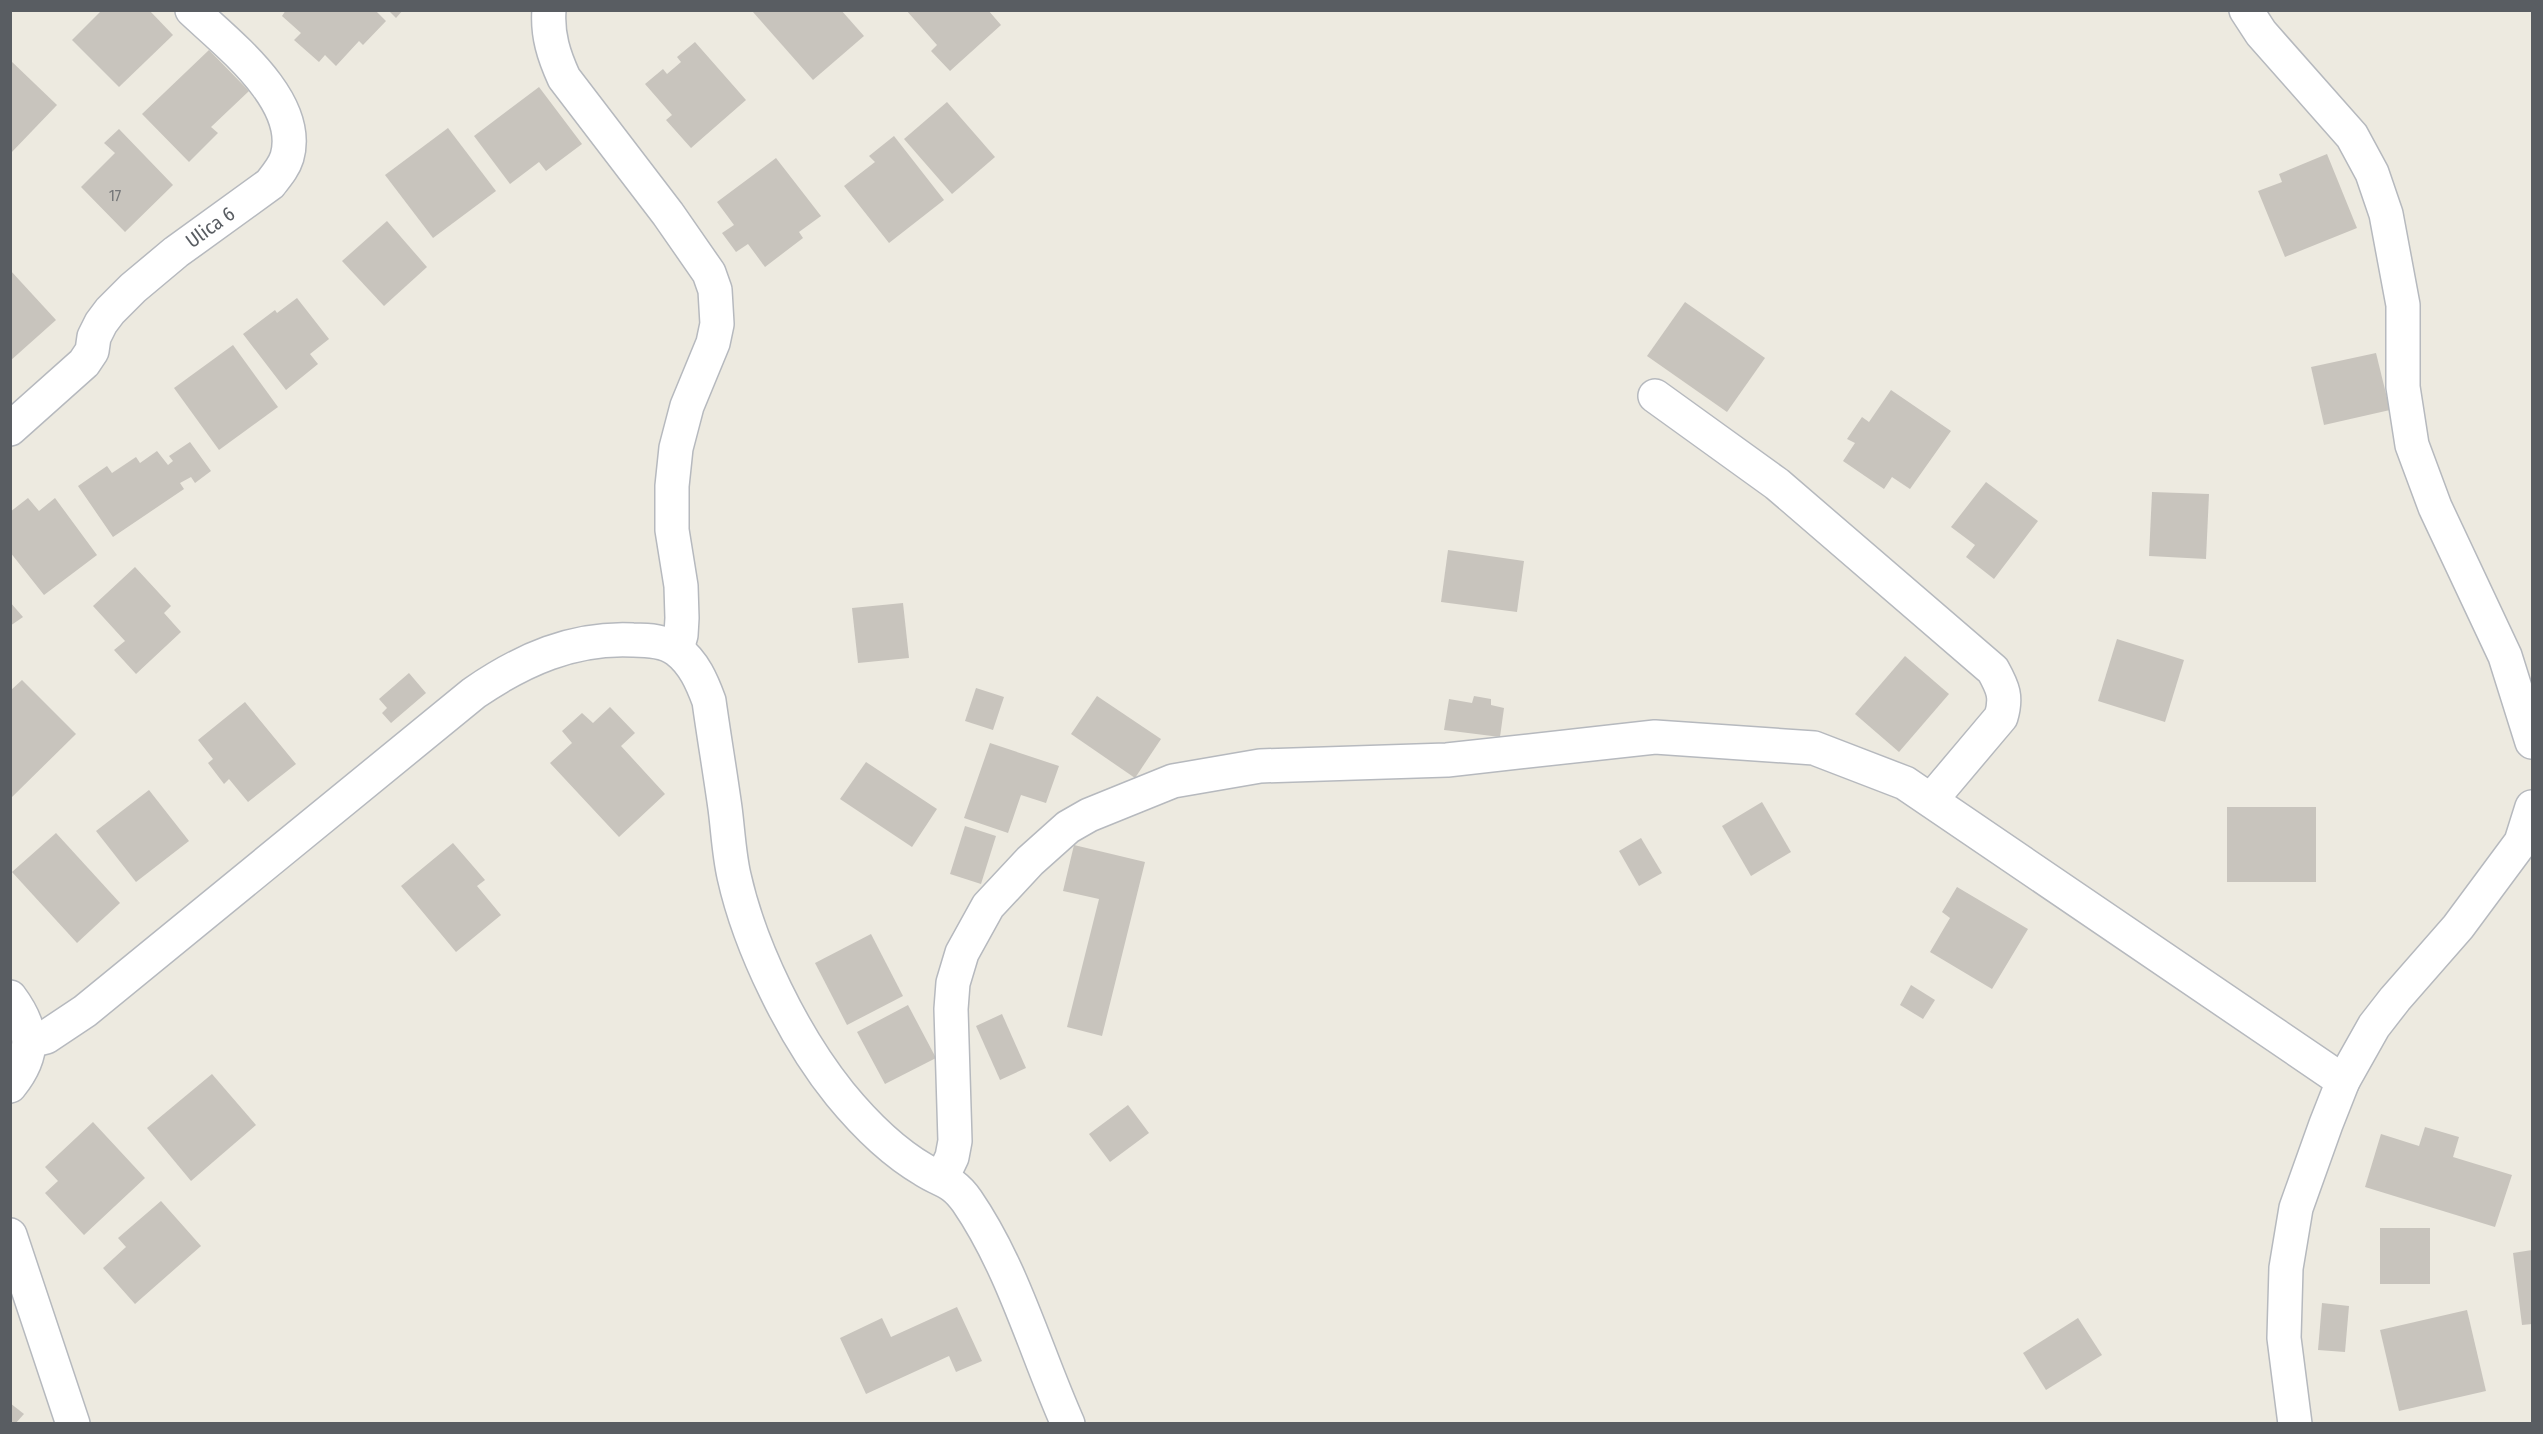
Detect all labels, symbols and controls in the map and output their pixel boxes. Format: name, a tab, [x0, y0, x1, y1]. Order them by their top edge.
house number: 17	[109, 186, 122, 205]
street label: Ulica 6	[181, 201, 239, 253]

